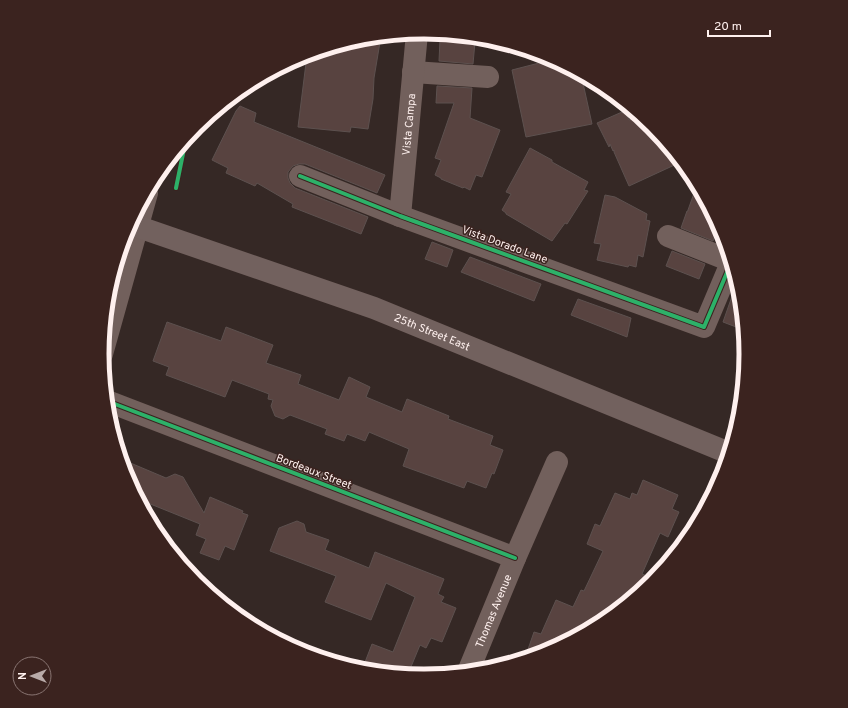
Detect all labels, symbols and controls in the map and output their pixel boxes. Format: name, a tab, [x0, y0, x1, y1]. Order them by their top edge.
scale bar	[708, 12, 770, 38]
text: 20 m	[714, 19, 742, 35]
street label: Vista Campa	[400, 93, 419, 156]
street label: Vista Dorado Lane	[460, 223, 549, 267]
street label: 25th Street East	[392, 311, 472, 354]
street label: Bordeaux Street	[274, 451, 354, 493]
street label: Thomas Avenue	[473, 572, 515, 650]
north arrow	[12, 656, 52, 696]
text: N	[16, 672, 30, 680]

